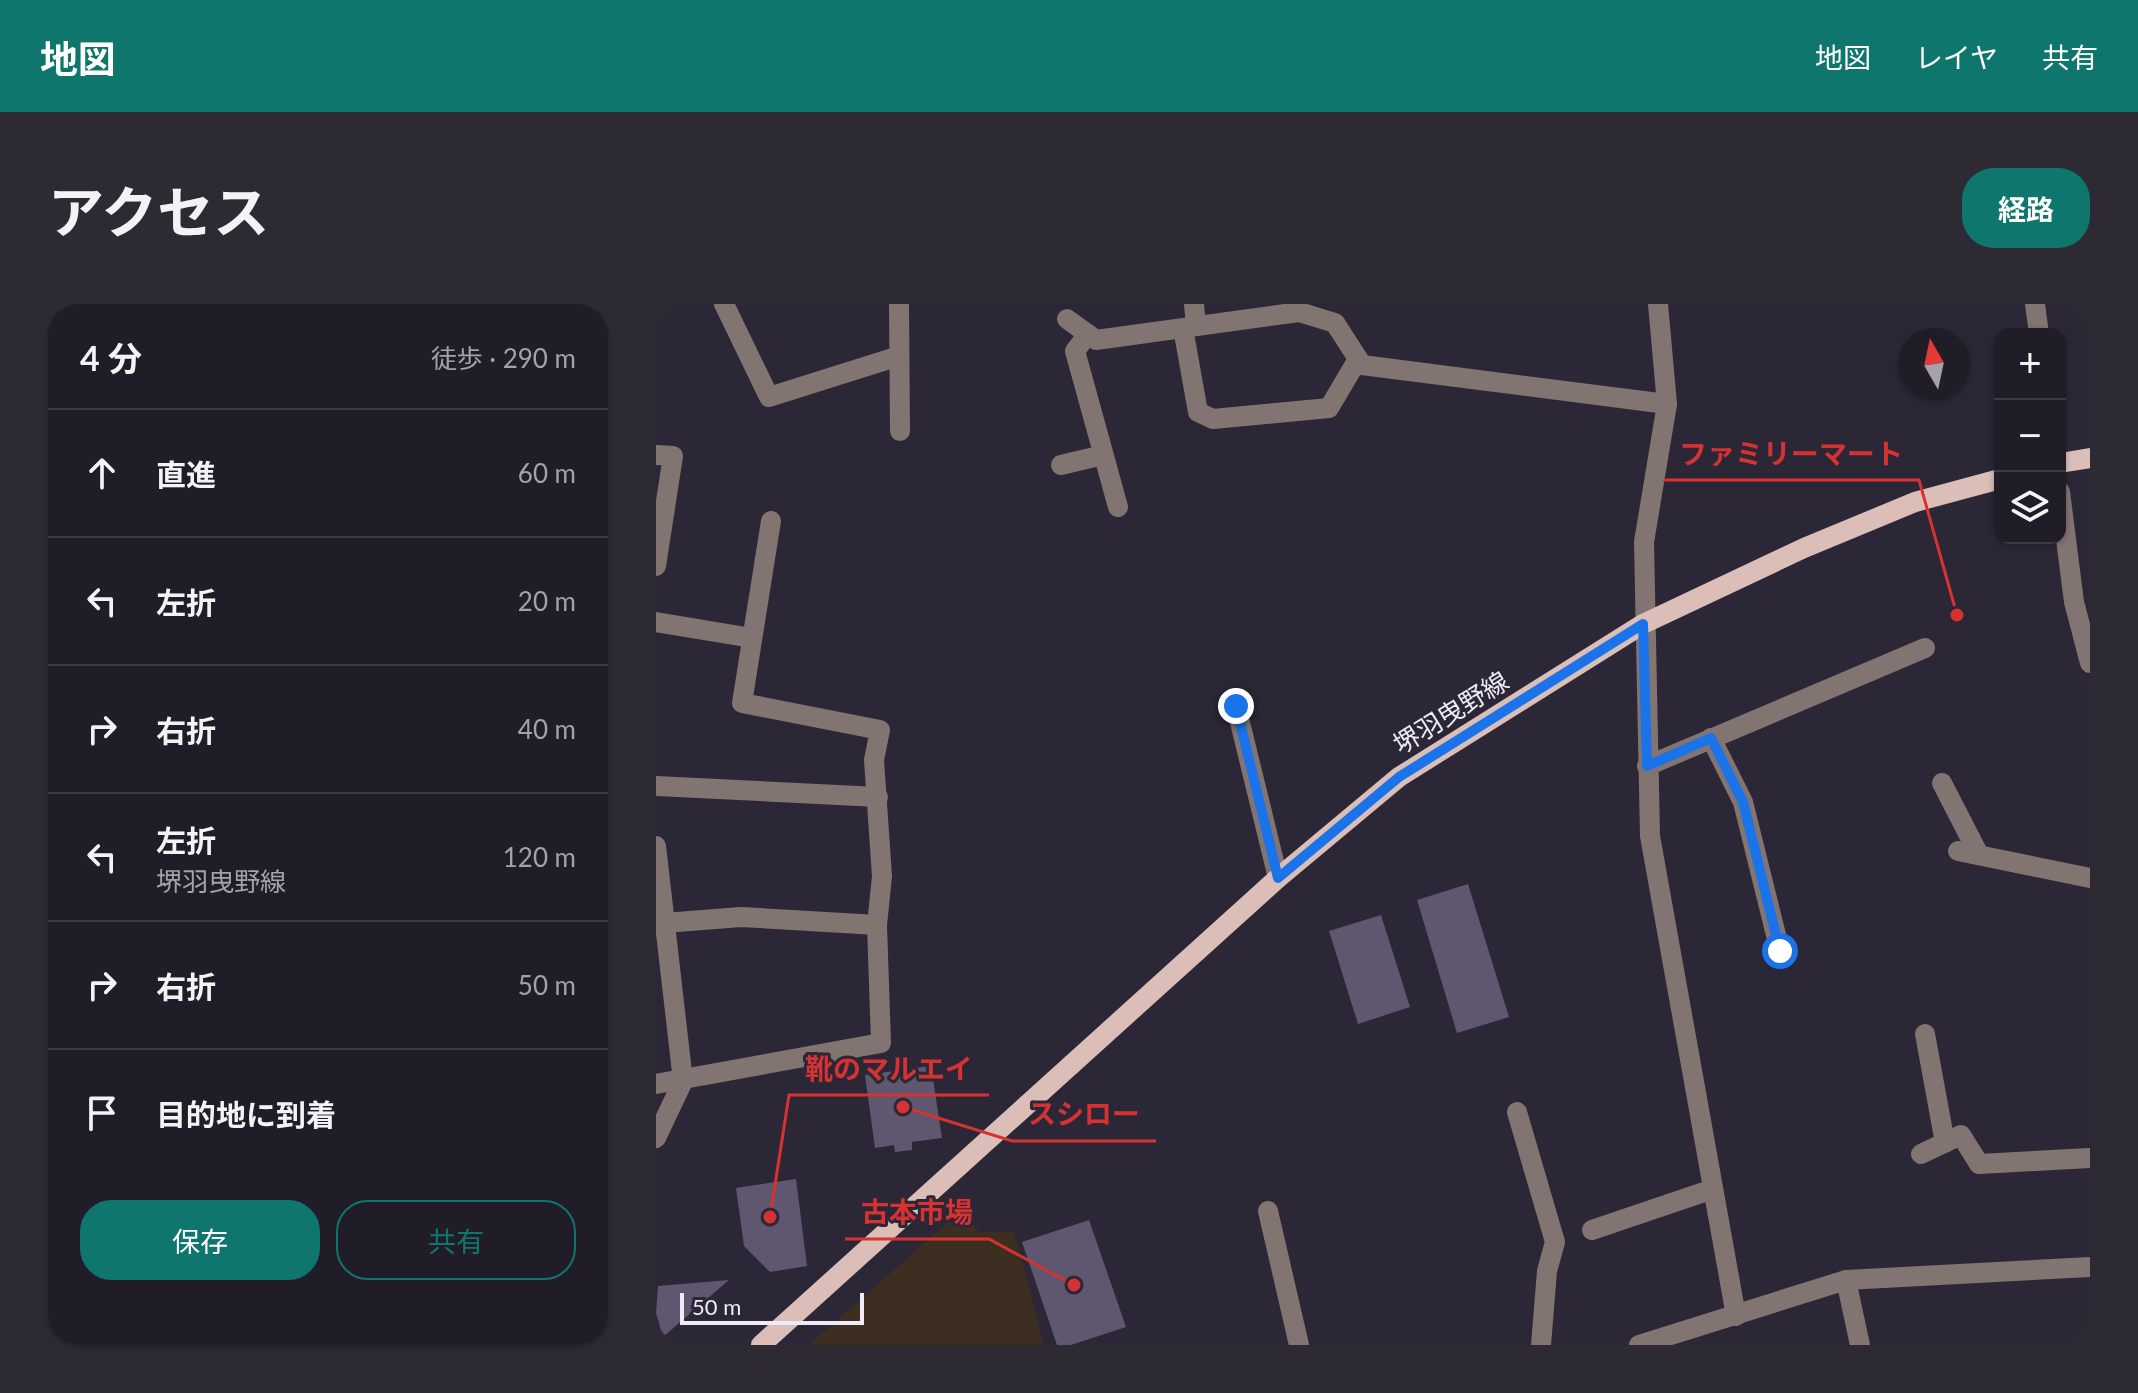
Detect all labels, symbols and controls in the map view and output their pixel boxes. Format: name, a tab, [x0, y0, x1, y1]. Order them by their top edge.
text: 地図	[40, 35, 116, 81]
text: 地図	[1815, 40, 1871, 74]
text: レイヤ	[1915, 40, 1998, 74]
text: 共有	[2042, 40, 2098, 74]
button: 経路	[1962, 168, 2090, 248]
text: アクセス	[48, 178, 269, 245]
north arrow	[1898, 328, 1970, 400]
map controls	[1994, 328, 2066, 544]
button: +	[1994, 328, 2066, 400]
text: 4 分	[80, 337, 142, 378]
text: 徒歩 · 290 m	[431, 342, 576, 374]
button: −	[1994, 400, 2066, 472]
callout: ファミリーマート	[1663, 428, 1919, 480]
text: ファミリーマート	[1679, 436, 1903, 470]
icon: ahead	[80, 451, 124, 495]
text: 直進	[156, 456, 216, 492]
text: 60 m	[518, 457, 576, 489]
button: layers	[1994, 472, 2066, 544]
icon: left	[80, 579, 124, 623]
text: 左折	[156, 584, 216, 620]
text: 20 m	[518, 585, 576, 617]
street label: 堺羽曳野線	[1387, 664, 1514, 760]
route end	[1218, 688, 1254, 724]
icon: right	[80, 707, 124, 751]
text: 右折	[156, 712, 216, 748]
text: 40 m	[518, 713, 576, 745]
text: 左折	[156, 822, 216, 858]
icon: left	[80, 835, 124, 879]
text: 120 m	[503, 841, 576, 873]
text: 堺羽曳野線	[156, 865, 286, 897]
route start	[1762, 933, 1798, 969]
icon: right	[80, 963, 124, 1007]
text: 右折	[156, 968, 216, 1004]
text: 50 m	[518, 969, 576, 1001]
callout: 靴のマルエイ	[789, 1043, 989, 1095]
text: 靴のマルエイ	[805, 1051, 973, 1085]
callout: スシロー	[1012, 1089, 1156, 1141]
icon: arrive	[80, 1091, 124, 1135]
text: 目的地に到着	[156, 1096, 336, 1132]
text: スシロー	[1028, 1096, 1140, 1130]
callout: 古本市場	[845, 1187, 989, 1239]
text: 古本市場	[861, 1194, 973, 1228]
button: 保存	[80, 1200, 320, 1280]
button: 共有	[336, 1200, 576, 1280]
scale bar	[680, 1289, 864, 1325]
text: 50 m	[692, 1293, 741, 1320]

